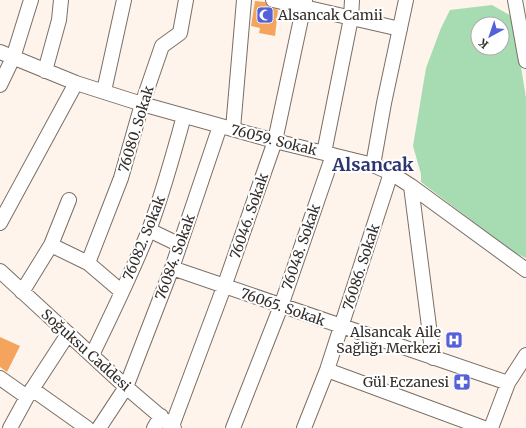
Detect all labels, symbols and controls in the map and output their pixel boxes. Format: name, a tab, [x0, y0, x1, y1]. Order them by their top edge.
mosque icon: Alsancak Camii	[255, 5, 275, 25]
place label: Alsancak Camii	[277, 6, 383, 24]
north arrow	[470, 16, 510, 56]
text: K	[475, 35, 491, 52]
street label: 76080. Sokak	[114, 83, 158, 175]
street label: 76059. Sokak	[229, 121, 319, 159]
district label: Alsancak	[331, 153, 414, 176]
street label: 76046. Sokak	[226, 170, 272, 261]
street label: 76082. Sokak	[119, 193, 169, 283]
street label: 76048. Sokak	[278, 201, 324, 292]
street label: 76084. Sokak	[151, 212, 199, 302]
street label: 76086. Sokak	[339, 221, 383, 312]
street label: 76065. Sokak	[238, 284, 328, 330]
street label: Soğuksu Caddesi	[38, 305, 135, 395]
place label: Alsancak Aile Sağlığı Merkezi	[336, 323, 441, 357]
hospital icon: Alsancak Aile Sağlığı Merkezi	[444, 330, 464, 350]
pharmacy icon: Gül Eczanesi	[452, 372, 472, 392]
place label: Gül Eczanesi	[363, 373, 449, 391]

